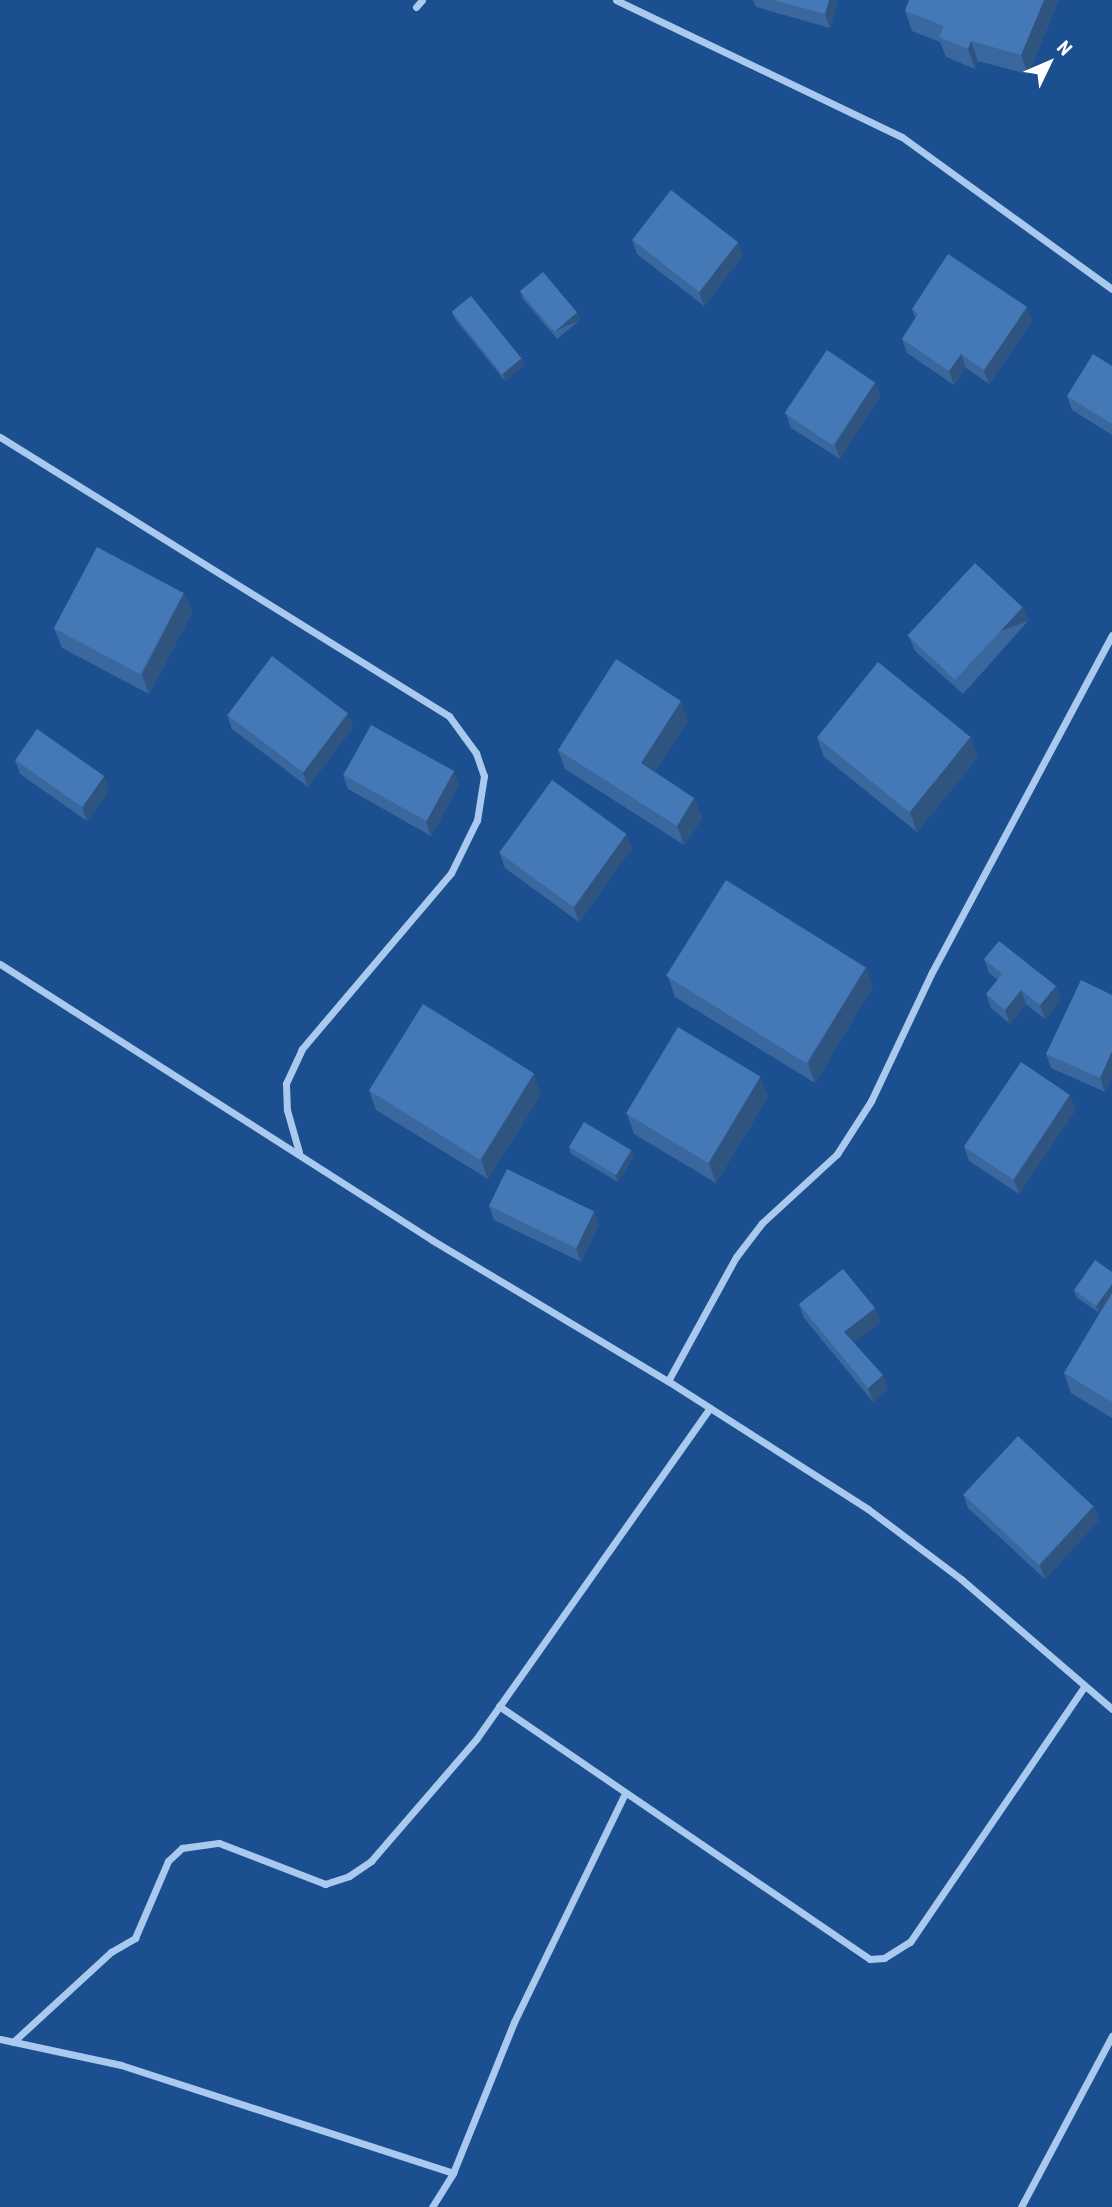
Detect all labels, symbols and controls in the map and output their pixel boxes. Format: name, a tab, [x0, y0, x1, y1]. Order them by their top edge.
north arrow	[1014, 28, 1084, 98]
text: N	[1052, 36, 1077, 60]

